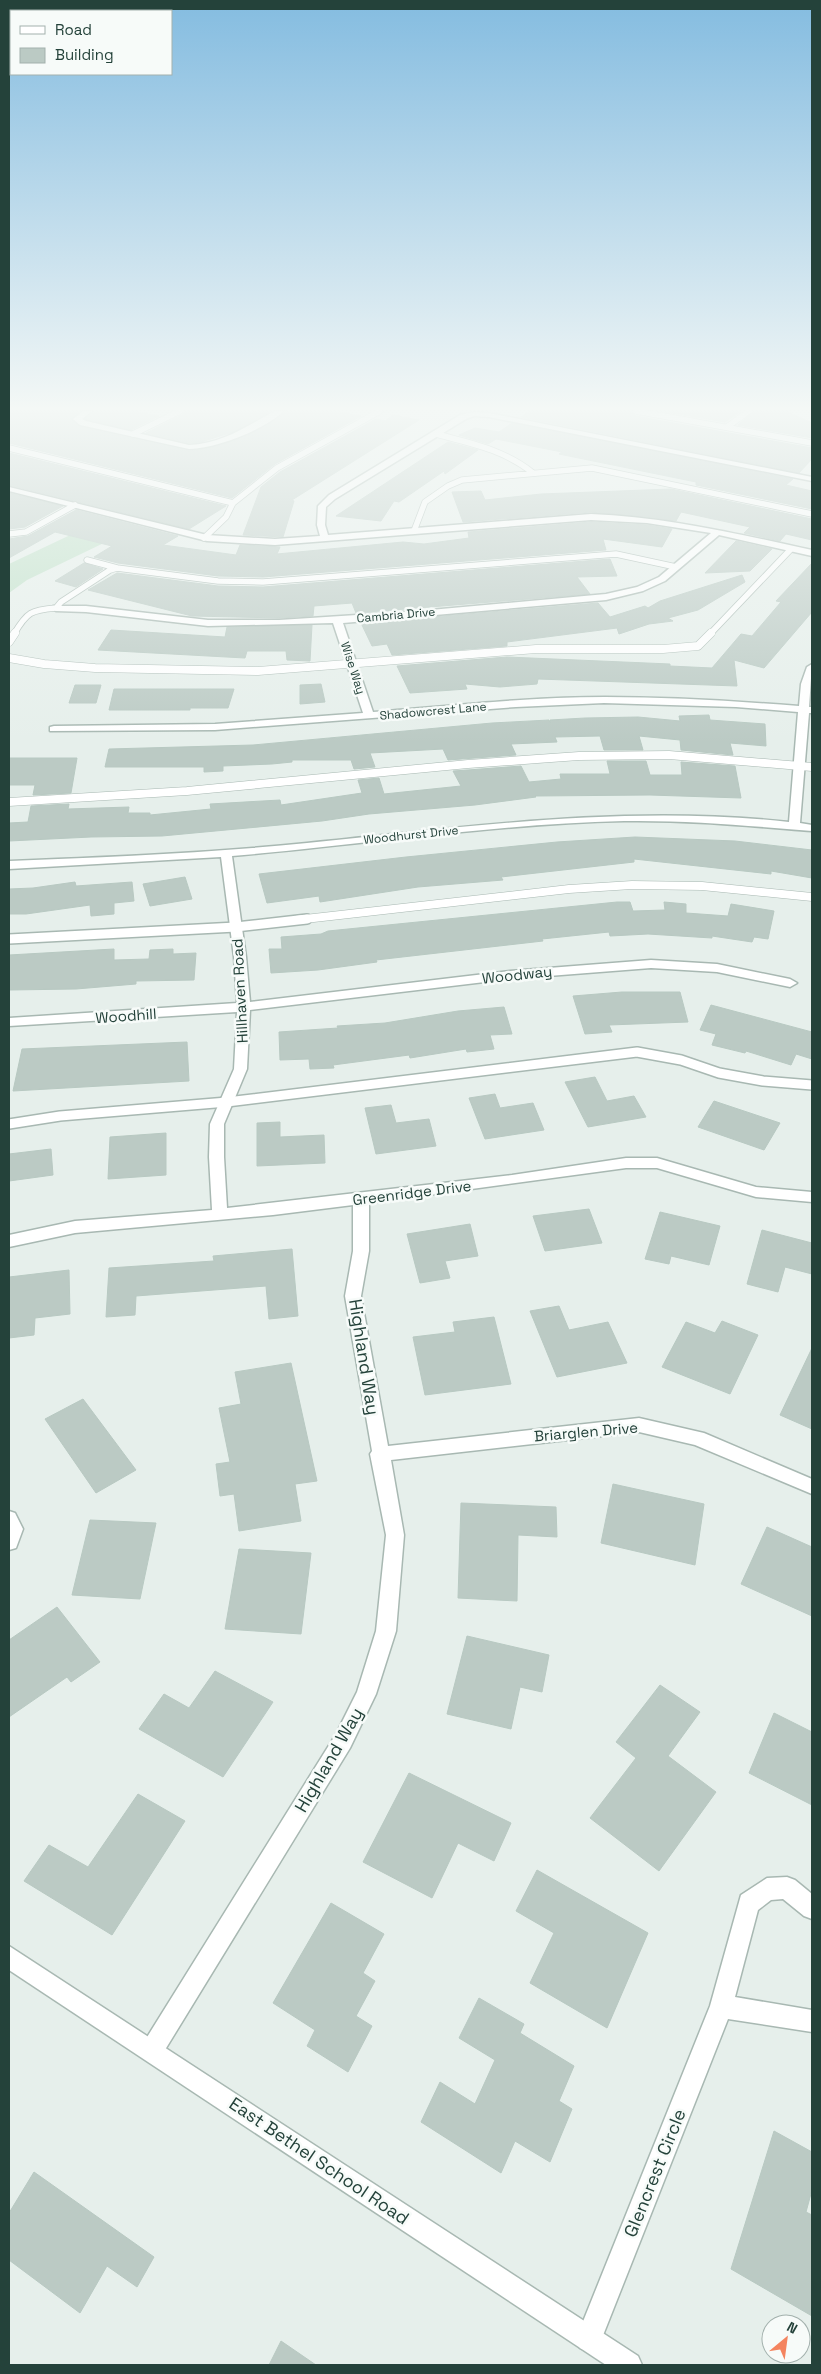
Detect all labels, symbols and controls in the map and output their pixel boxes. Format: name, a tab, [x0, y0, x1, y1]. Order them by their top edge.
legend	[10, 10, 172, 75]
text: Road	[55, 20, 92, 39]
text: Building	[55, 45, 114, 64]
street label: Cambria Drive	[356, 604, 436, 626]
street label: Wise Way	[337, 640, 369, 696]
street label: Shadowcrest Lane	[379, 698, 487, 724]
street label: Woodhurst Drive	[363, 822, 459, 848]
street label: Hillhaven Road	[227, 938, 252, 1044]
street label: Woodway	[481, 961, 553, 988]
street label: Woodhill	[95, 1004, 157, 1027]
street label: Greenridge Drive	[351, 1176, 473, 1209]
street label: Highland Way	[344, 1297, 385, 1417]
street label: Briarglen Drive	[533, 1417, 639, 1446]
street label: Highland Way	[289, 1703, 368, 1816]
street label: East Bethel School Road	[225, 2092, 414, 2229]
street label: Glencrest Circle	[618, 2105, 691, 2240]
north arrow	[761, 2314, 811, 2364]
text: N	[784, 2317, 801, 2338]

